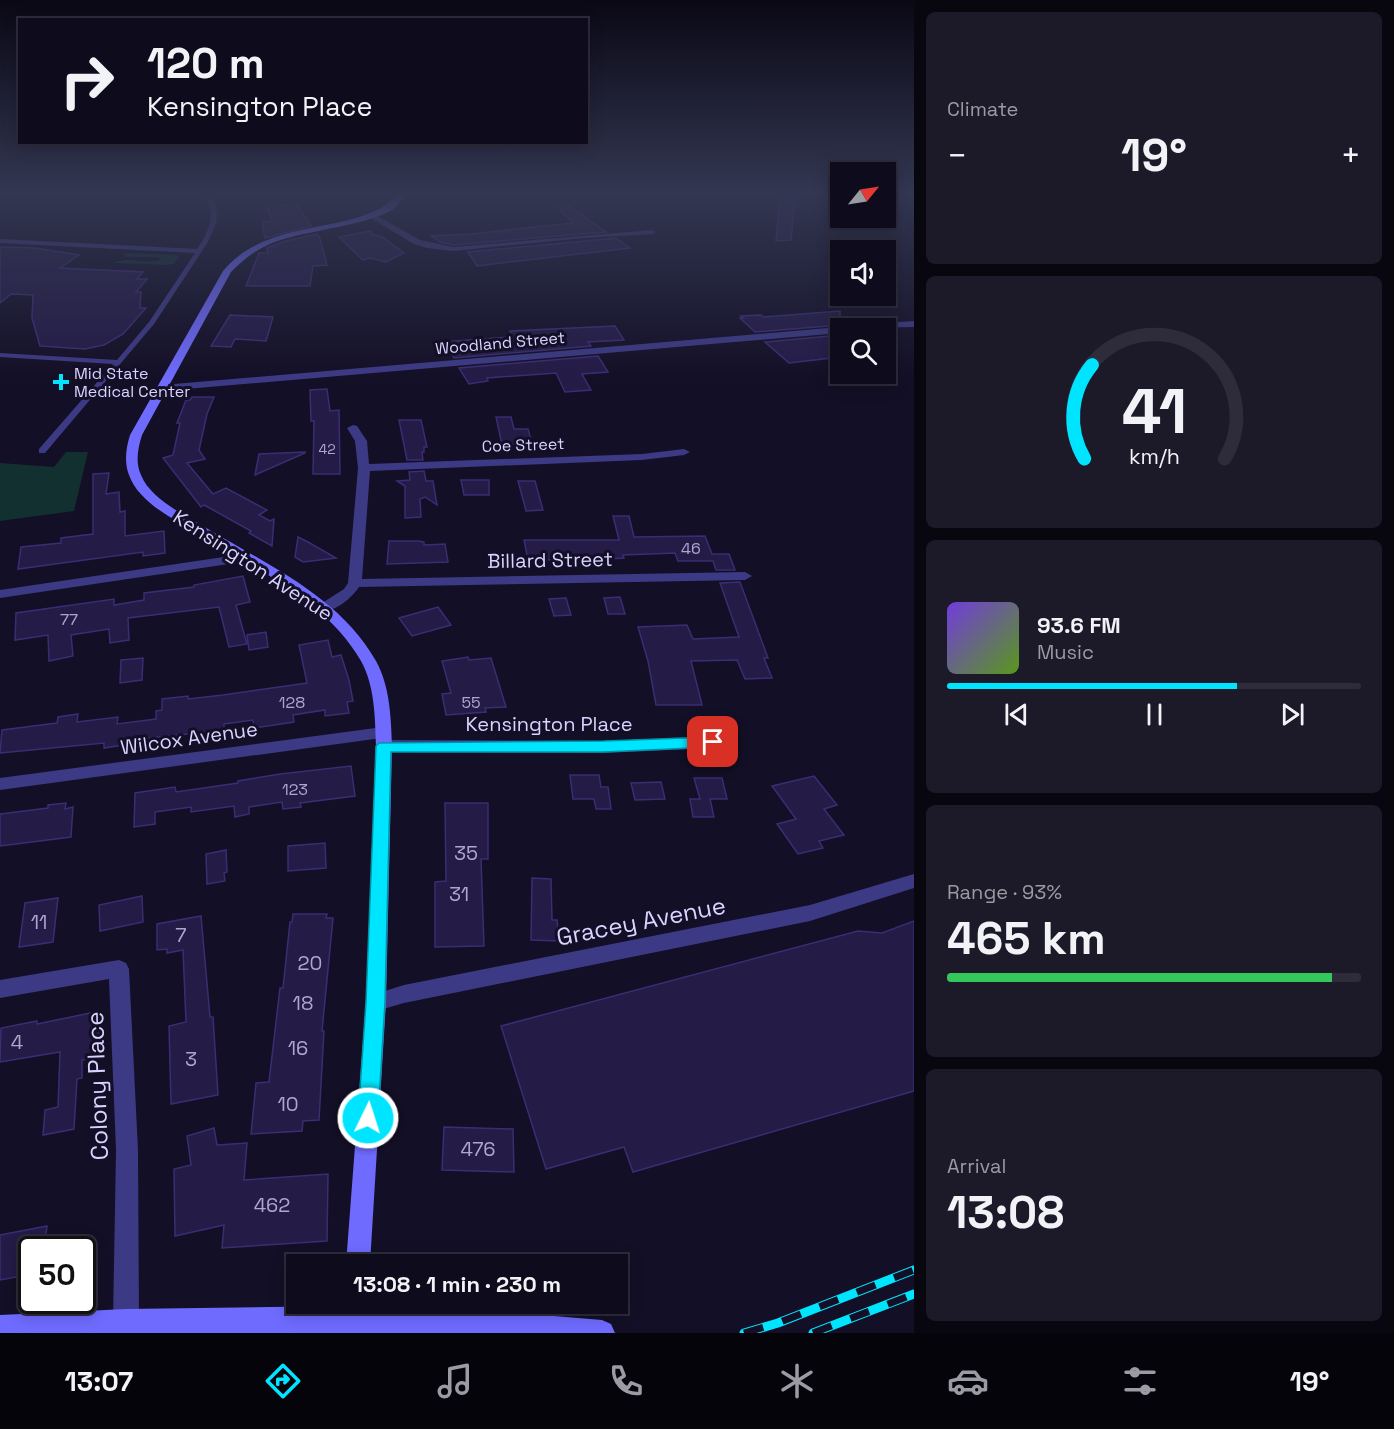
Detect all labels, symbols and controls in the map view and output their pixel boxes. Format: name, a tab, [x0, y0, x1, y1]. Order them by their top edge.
text: 120 m	[147, 37, 265, 90]
icon: right	[48, 42, 126, 120]
text: Kensington Place	[147, 89, 372, 124]
text: Climate	[947, 96, 1018, 122]
text: 19°	[1121, 127, 1187, 184]
text: −	[947, 135, 967, 177]
text: +	[1341, 135, 1361, 177]
north arrow	[830, 162, 896, 228]
map controls	[830, 162, 896, 384]
button: sound	[830, 240, 896, 306]
button: search	[830, 318, 896, 384]
street label: Woodland Street	[434, 327, 566, 359]
place label: Mid State Medical Center	[74, 363, 190, 402]
text: 41	[1121, 372, 1187, 451]
marker: Mid State Medical Center	[52, 373, 70, 391]
street label: Coe Street	[481, 433, 565, 457]
house number: 42	[318, 440, 336, 458]
text: km/h	[1128, 444, 1180, 471]
street label: Kensington Avenue	[168, 504, 338, 626]
house number: 46	[681, 538, 701, 559]
street label: Billard Street	[487, 546, 613, 574]
house number: 77	[60, 609, 78, 630]
text: 93.6 FM	[1037, 611, 1121, 639]
text: Music	[1037, 639, 1094, 665]
house number: 128	[279, 692, 305, 713]
house number: 55	[461, 692, 481, 713]
icon: previous	[1000, 698, 1033, 731]
icon: pause	[1138, 698, 1171, 731]
icon: next	[1276, 698, 1309, 731]
street label: Kensington Place	[466, 711, 632, 737]
street label: Wilcox Avenue	[119, 715, 259, 761]
pin	[687, 716, 738, 767]
icon: arrive	[696, 725, 729, 758]
house number: 123	[282, 779, 308, 800]
house number: 35	[454, 840, 478, 866]
text: Range · 93%	[947, 879, 1062, 905]
house number: 31	[449, 881, 469, 907]
street label: Gracey Avenue	[554, 889, 728, 953]
house number: 11	[31, 909, 47, 935]
text: 465 km	[947, 910, 1106, 967]
house number: 7	[175, 922, 187, 948]
house number: 20	[298, 950, 322, 976]
house number: 18	[293, 990, 313, 1016]
street label: Colony Place	[79, 1011, 115, 1161]
house number: 4	[11, 1029, 23, 1055]
house number: 16	[288, 1035, 308, 1061]
house number: 3	[185, 1046, 197, 1072]
position arrow	[336, 1086, 400, 1150]
house number: 10	[277, 1091, 299, 1117]
house number: 476	[460, 1136, 496, 1162]
text: Arrival	[947, 1153, 1006, 1179]
text: 13:08	[947, 1184, 1064, 1241]
house number: 462	[254, 1192, 290, 1218]
speed limit sign: 50	[18, 1236, 96, 1314]
text: 13:08 · 1 min · 230 m	[353, 1270, 561, 1298]
icon: directions	[262, 1360, 304, 1402]
icon: music	[434, 1360, 476, 1402]
icon: phone	[605, 1360, 647, 1402]
icon: climate	[776, 1360, 818, 1402]
icon: car	[947, 1360, 989, 1402]
icon: filters	[1119, 1360, 1161, 1402]
text: 13:07	[65, 1364, 133, 1399]
text: 19°	[1290, 1364, 1329, 1399]

